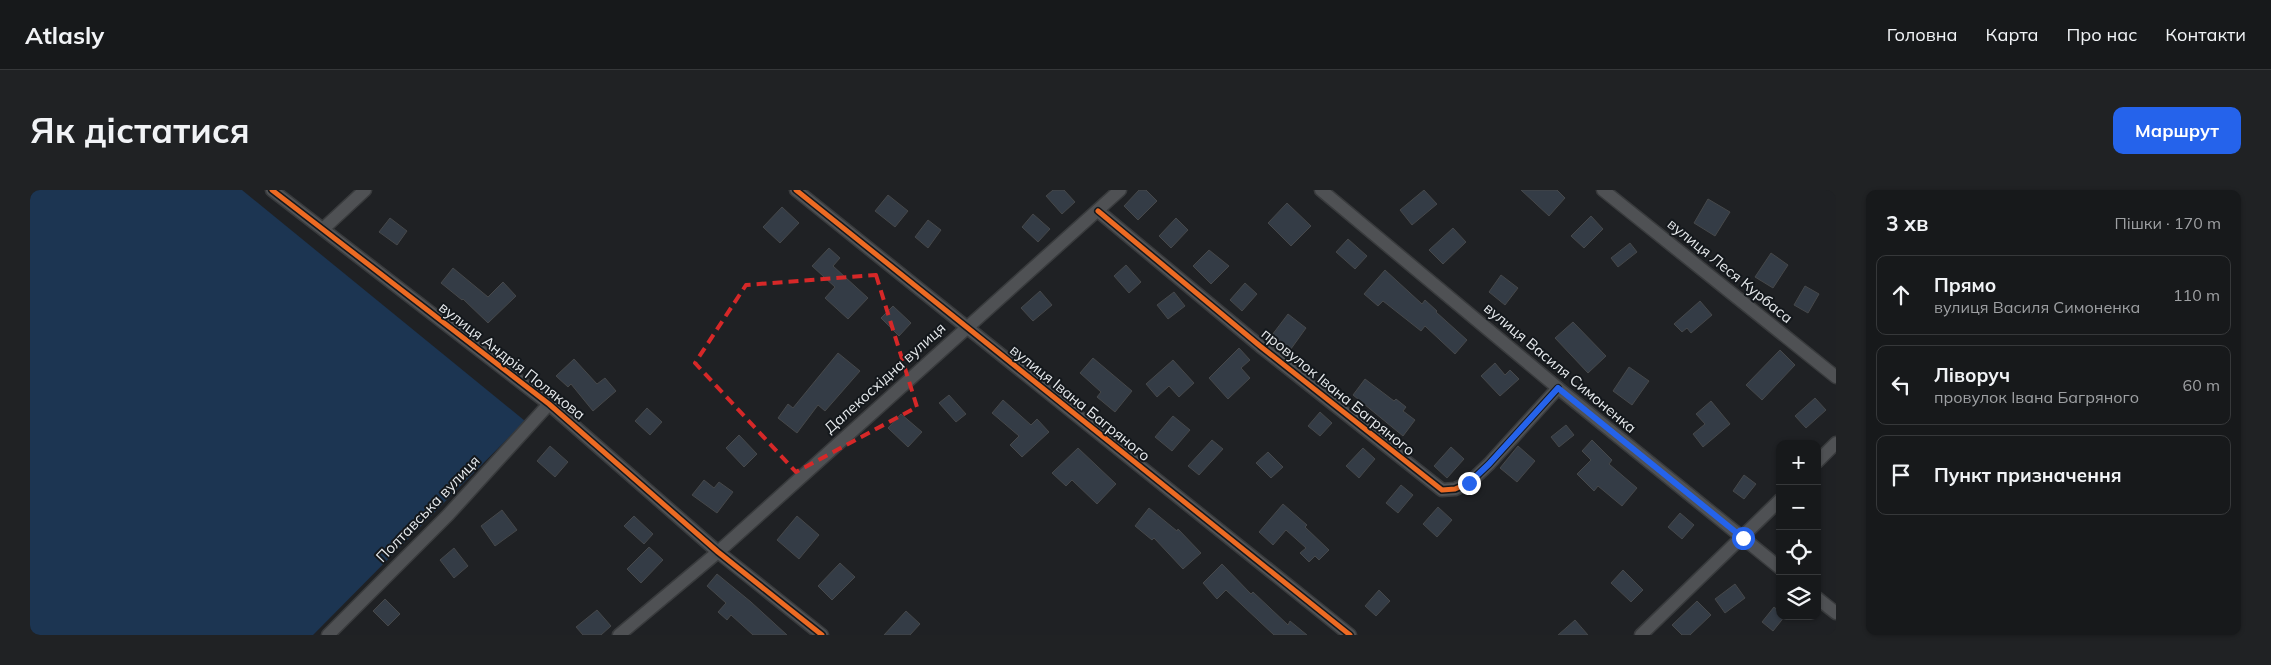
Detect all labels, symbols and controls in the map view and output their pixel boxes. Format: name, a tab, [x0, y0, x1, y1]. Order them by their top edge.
text: Atlasly	[25, 20, 104, 50]
text: Головна	[1887, 23, 1958, 46]
text: Карта	[1986, 23, 2039, 46]
text: Про нас	[2067, 23, 2137, 46]
text: Контакти	[2165, 23, 2246, 46]
button: Маршрут	[2113, 107, 2241, 154]
text: Як дістатися	[30, 108, 250, 152]
text: 3 хв	[1886, 210, 1928, 236]
text: Пішки · 170 m	[2115, 213, 2221, 233]
street label: вулиця Леся Курбаса	[1664, 214, 1797, 327]
text: Прямо	[1934, 273, 1996, 297]
icon: ahead	[1887, 281, 1915, 309]
text: 110 m	[2173, 285, 2220, 305]
text: вулиця Василя Симоненка	[1934, 297, 2140, 317]
street label: вулиця Андрія Полякова	[435, 298, 589, 424]
street label: вулиця Василя Симоненка	[1480, 298, 1640, 437]
street label: Далекосхідна вулиця	[820, 318, 949, 437]
street label: провулок Івана Багряного	[1258, 324, 1419, 459]
street label: вулиця Івана Багряного	[1006, 340, 1154, 465]
text: Ліворуч	[1934, 363, 2010, 387]
icon: left	[1887, 371, 1915, 399]
text: 60 m	[2183, 375, 2220, 395]
text: провулок Івана Багряного	[1934, 387, 2139, 407]
map controls	[1776, 440, 1821, 620]
button: +	[1776, 440, 1821, 485]
street label: Полтавська вулиця	[372, 451, 484, 566]
icon: arrive	[1887, 461, 1915, 489]
text: Пункт призначення	[1934, 463, 2122, 487]
route end	[1458, 472, 1481, 495]
button: −	[1776, 485, 1821, 530]
route start	[1732, 527, 1755, 550]
button: locate	[1776, 530, 1821, 575]
button: layers	[1776, 575, 1821, 620]

